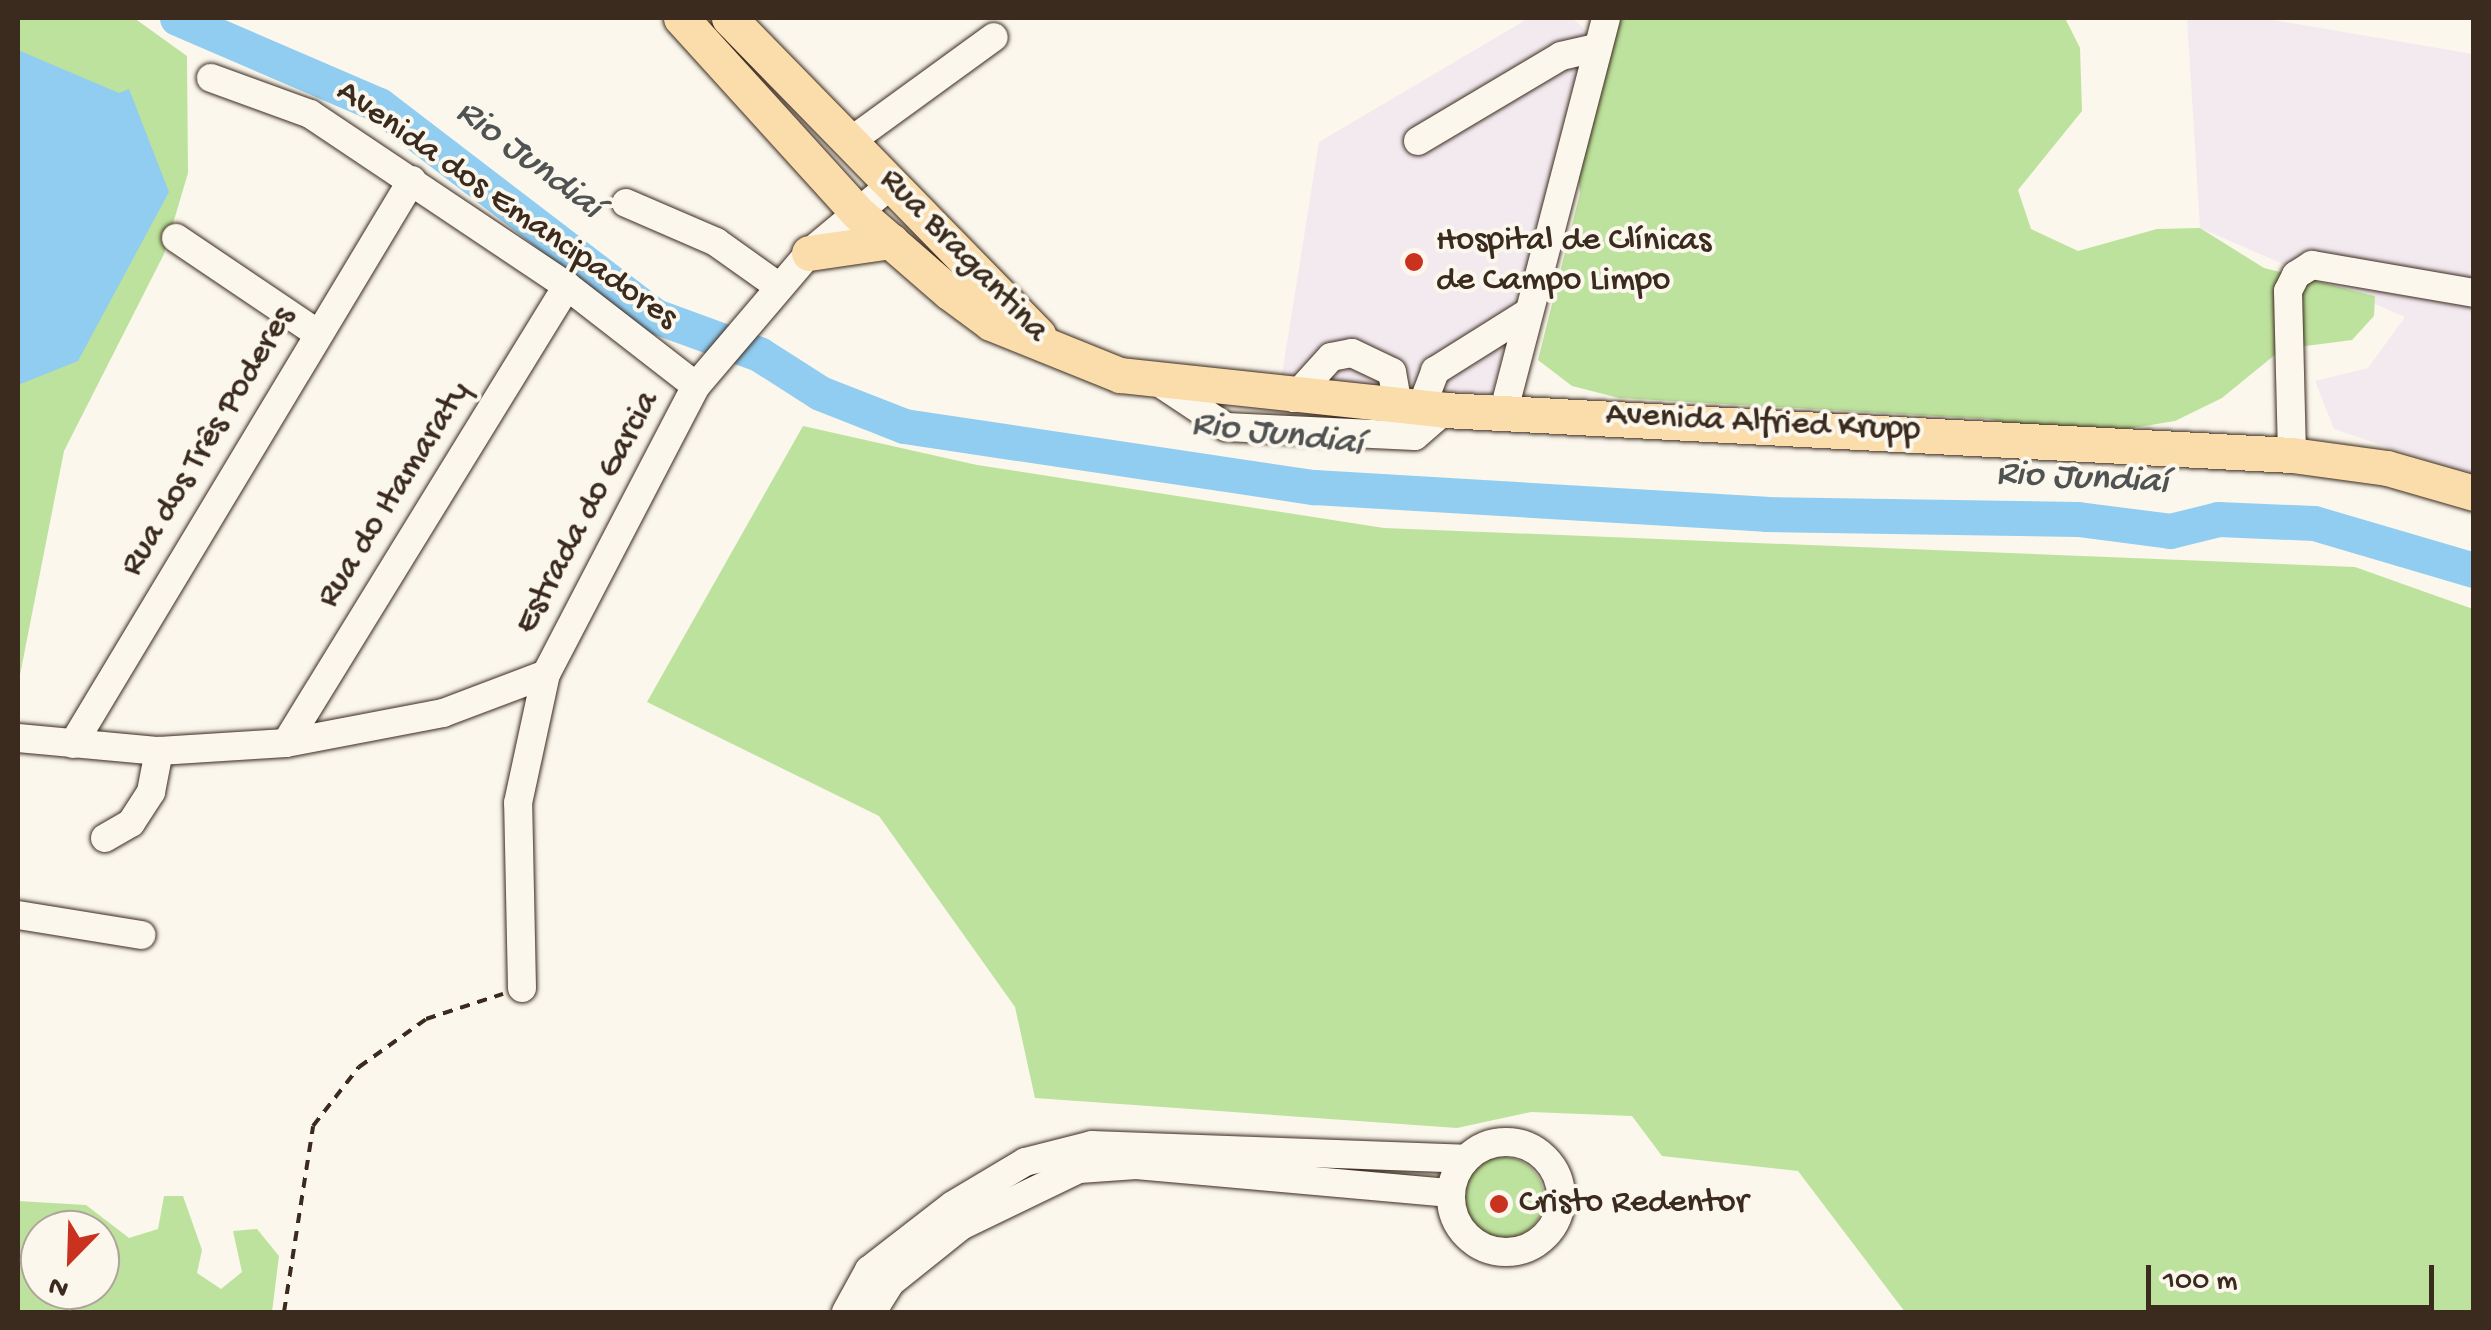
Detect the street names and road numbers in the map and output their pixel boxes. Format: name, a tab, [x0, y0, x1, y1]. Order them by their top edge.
street label: Avenida dos Emancipadores	[327, 72, 685, 340]
street label: Rua Bragantina	[869, 160, 1057, 352]
street label: Rua dos Três Poderes	[112, 300, 306, 584]
street label: Rua do Itamaraty	[309, 374, 481, 616]
street label: Estrada do Garcia	[506, 384, 670, 642]
street label: Avenida Alfried Krupp	[1605, 395, 1921, 453]

